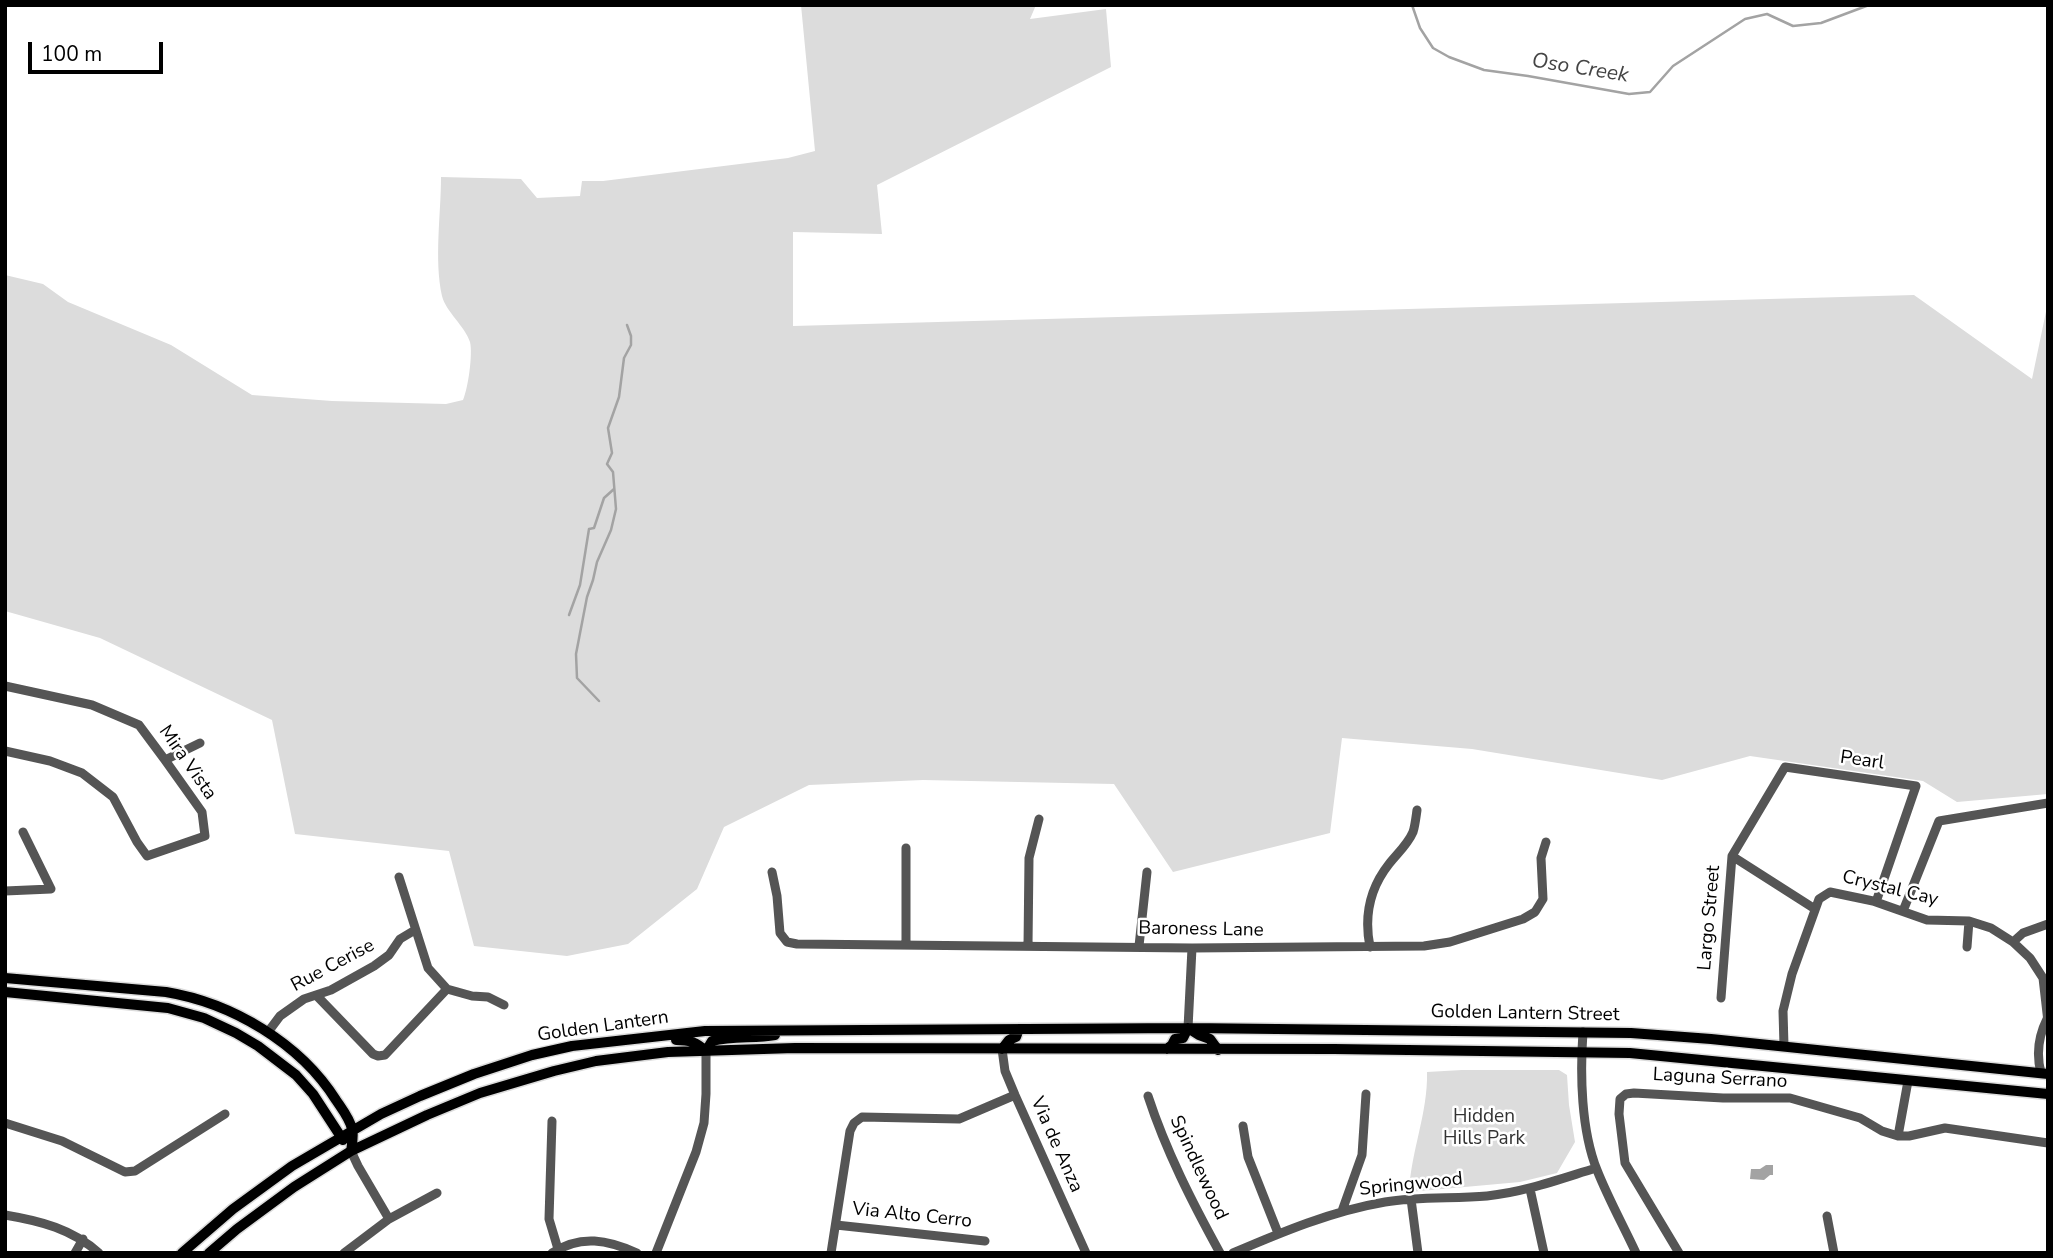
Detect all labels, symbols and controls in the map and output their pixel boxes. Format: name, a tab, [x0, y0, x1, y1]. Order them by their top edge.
scale bar	[32, 28, 166, 72]
text: 100 m	[41, 40, 102, 68]
water label: Oso Creek	[1530, 49, 1630, 89]
street label: Mira Vista	[153, 721, 221, 805]
street label: Pearl	[1839, 747, 1885, 775]
street label: Largo Street	[1694, 864, 1726, 972]
street label: Crystal Cay	[1840, 866, 1940, 912]
street label: Baroness Lane	[1138, 918, 1264, 942]
street label: Rue Cerise	[287, 935, 379, 997]
street label: Golden Lantern Street	[1430, 1001, 1620, 1027]
street label: Golden Lantern	[536, 1007, 670, 1047]
street label: Laguna Serrano	[1652, 1064, 1788, 1094]
street label: Via de Anza	[1025, 1094, 1087, 1196]
park label: Hidden Hills Park	[1443, 1106, 1525, 1150]
street label: Spindlewood	[1164, 1112, 1232, 1224]
street label: Springwood	[1358, 1168, 1464, 1202]
street label: Via Alto Cerro	[851, 1198, 973, 1234]

